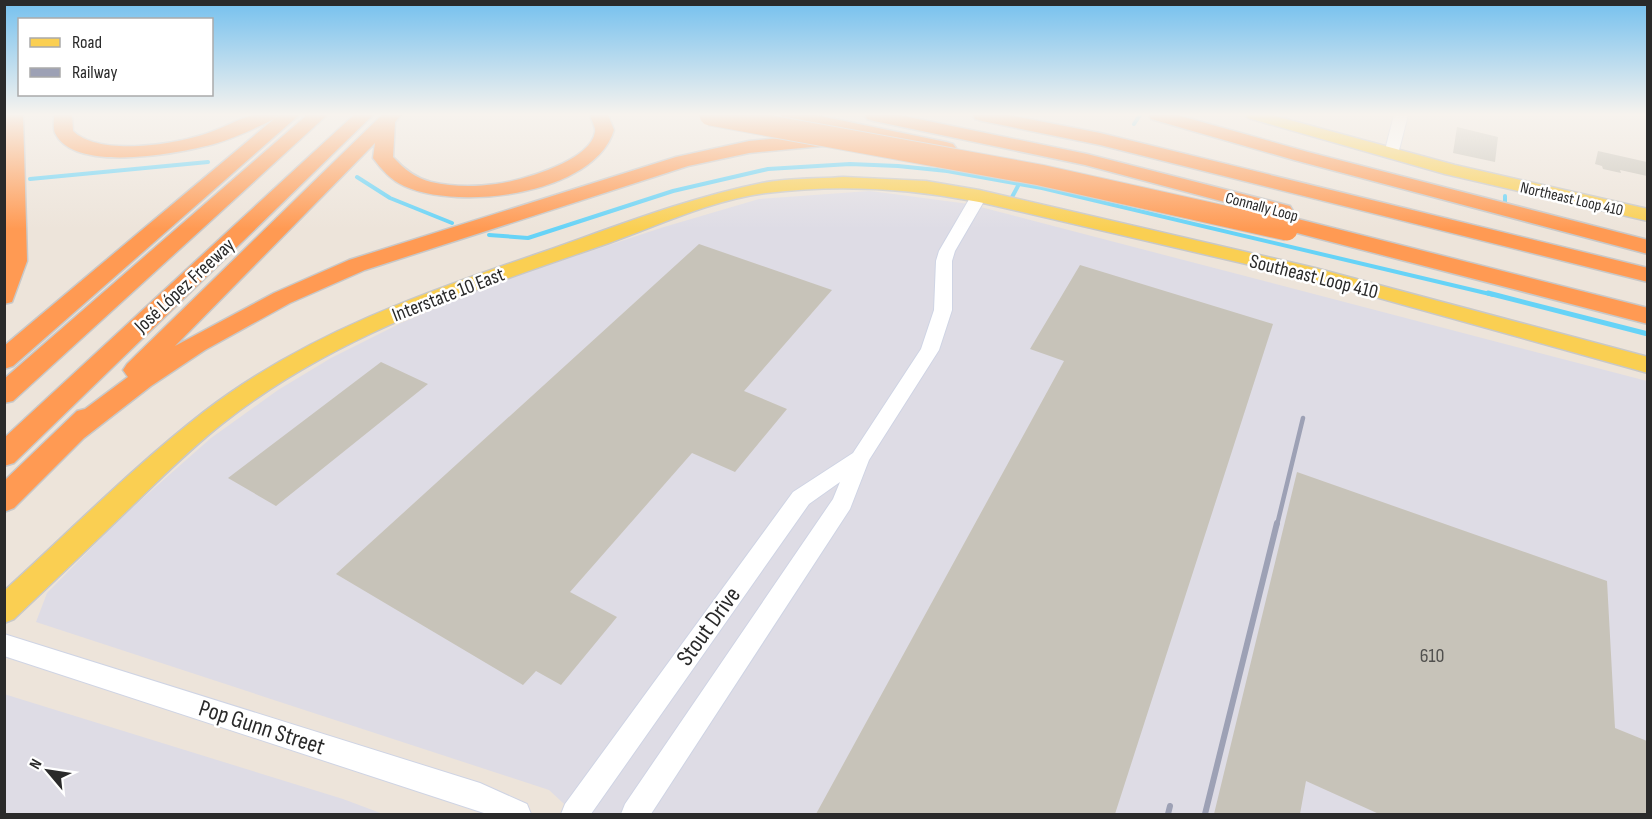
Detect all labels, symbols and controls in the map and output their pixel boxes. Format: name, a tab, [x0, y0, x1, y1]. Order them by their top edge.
legend	[18, 18, 213, 96]
text: Road	[72, 32, 102, 53]
text: Railway	[72, 62, 117, 83]
street label: Northeast Loop 410	[1518, 178, 1625, 220]
street label: Connally Loop	[1223, 189, 1300, 226]
street label: José López Freeway	[129, 233, 240, 339]
street label: Southeast Loop 410	[1247, 249, 1381, 305]
street label: Interstate 10 East	[389, 263, 508, 327]
street label: Stout Drive	[670, 581, 747, 671]
house number: 610	[1420, 644, 1444, 668]
street label: Pop Gunn Street	[195, 693, 329, 761]
north arrow	[18, 741, 78, 801]
text: N	[26, 756, 47, 773]

